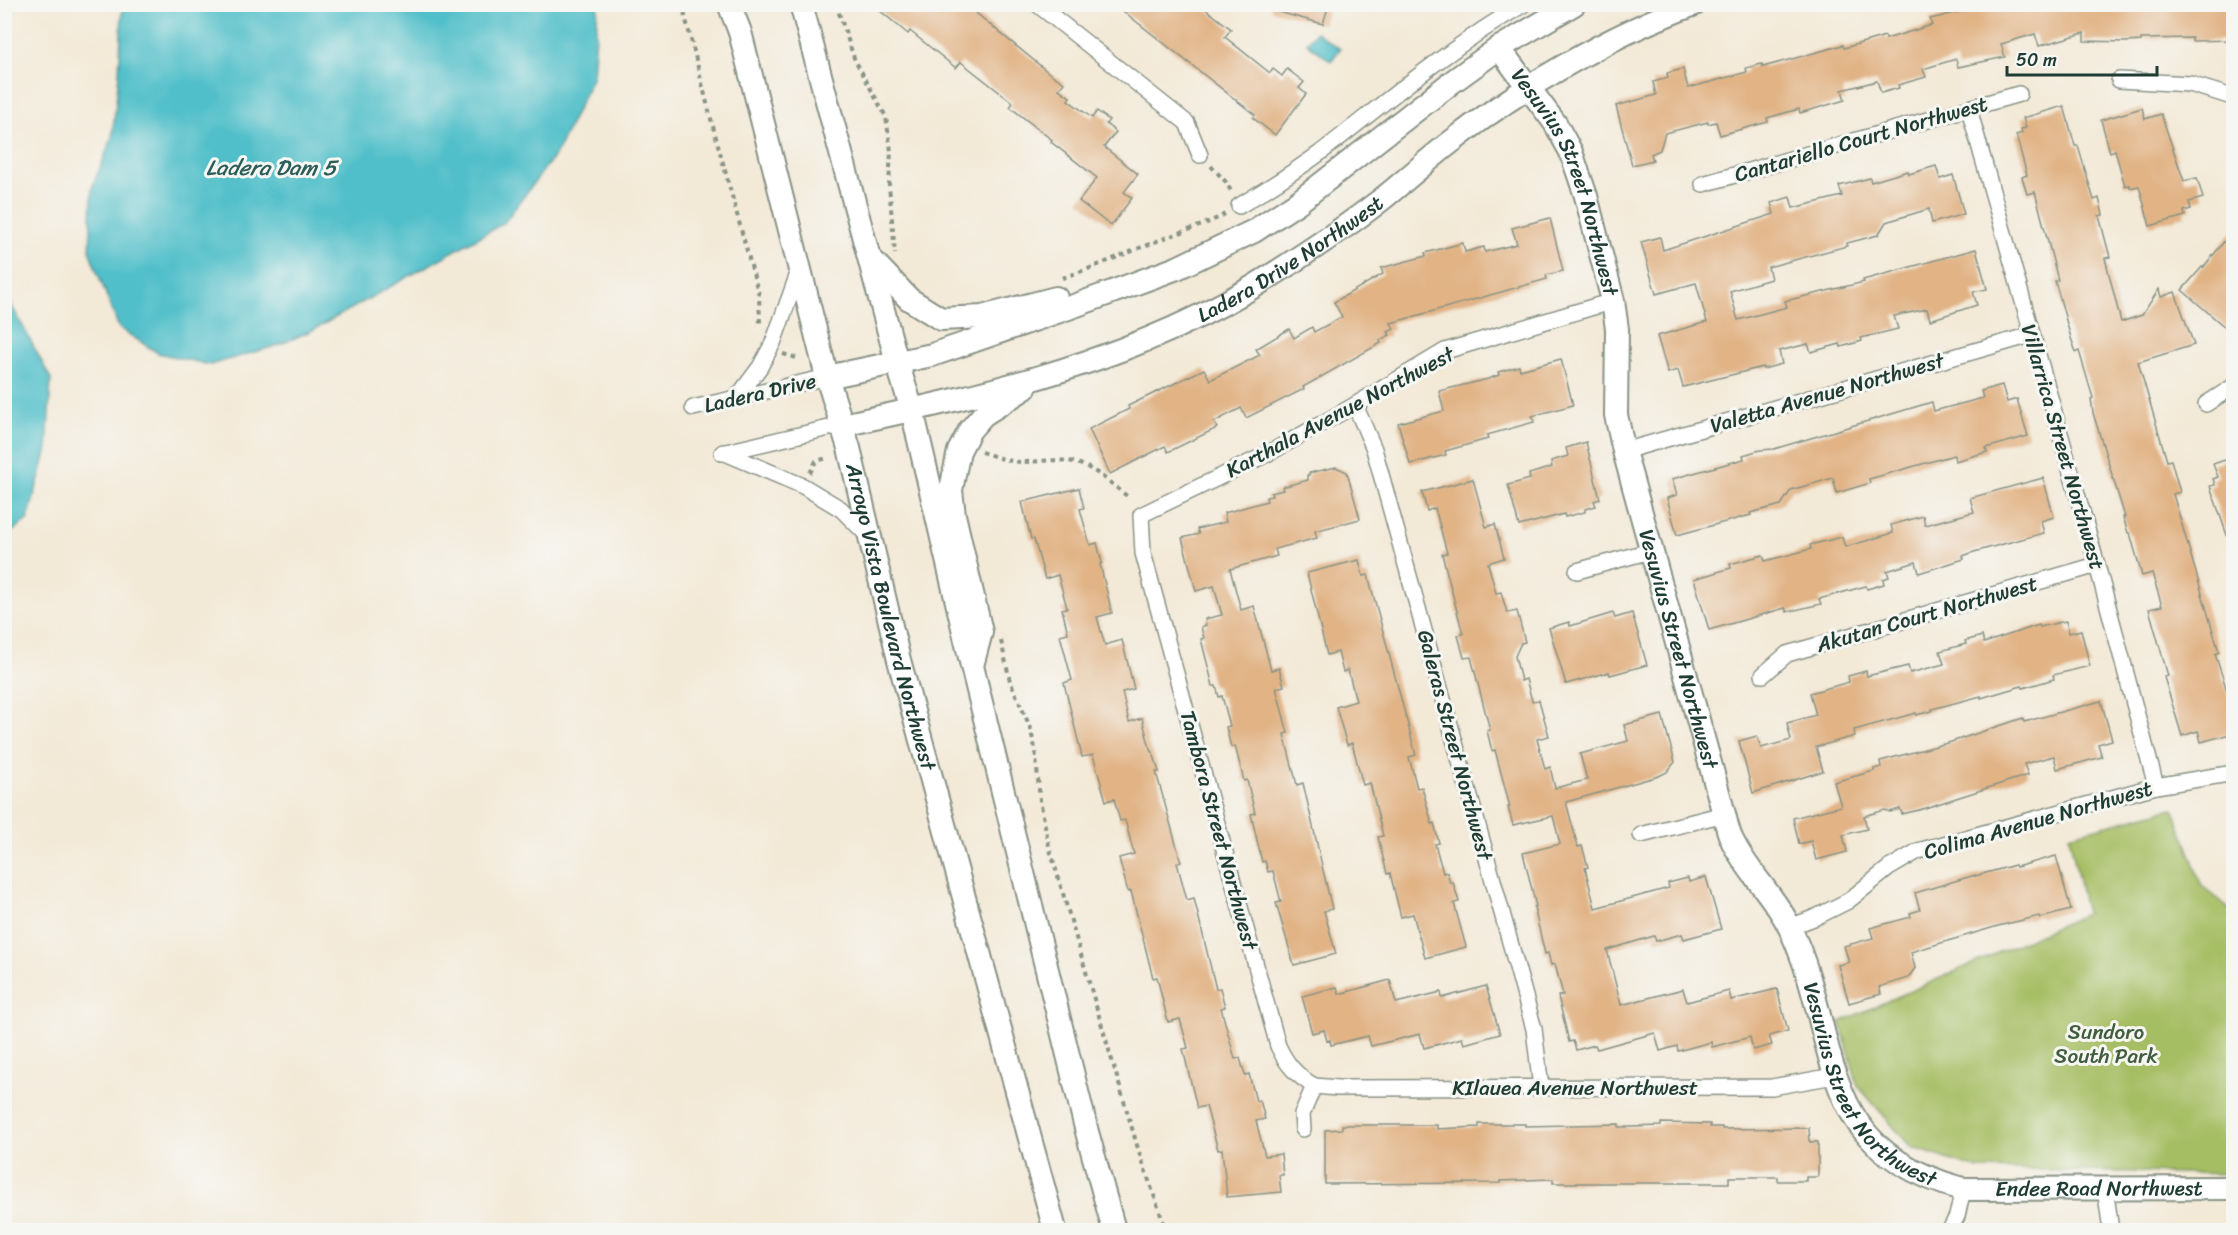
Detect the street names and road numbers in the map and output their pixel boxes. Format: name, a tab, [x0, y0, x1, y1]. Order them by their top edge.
street label: Vesuvius Street Northwest	[1501, 60, 1630, 301]
street label: Cantariello Court Northwest	[1730, 85, 1992, 193]
street label: Ladera Drive Northwest	[1190, 185, 1392, 333]
street label: Villarrica Street Northwest	[2010, 320, 2116, 574]
street label: Karthala Avenue Northwest	[1219, 335, 1463, 489]
street label: Valetta Avenue Northwest	[1706, 341, 1950, 445]
street label: Ladera Drive	[700, 362, 820, 424]
street label: Arroyo Vista Boulevard Northwest	[834, 458, 948, 776]
street label: Vesuvius Street Northwest	[1627, 525, 1730, 774]
street label: Akutan Court Northwest	[1811, 564, 2042, 664]
street label: Galeras Street Northwest	[1406, 625, 1504, 866]
street label: Tambora Street Northwest	[1169, 706, 1270, 955]
street label: Colima Avenue Northwest	[1919, 769, 2157, 871]
street label: Vesuvius Street Northwest	[1792, 978, 1944, 1198]
street label: KIlauea Avenue Northwest	[1452, 1069, 1698, 1107]
street label: Endee Road Northwest	[1995, 1169, 2203, 1208]

